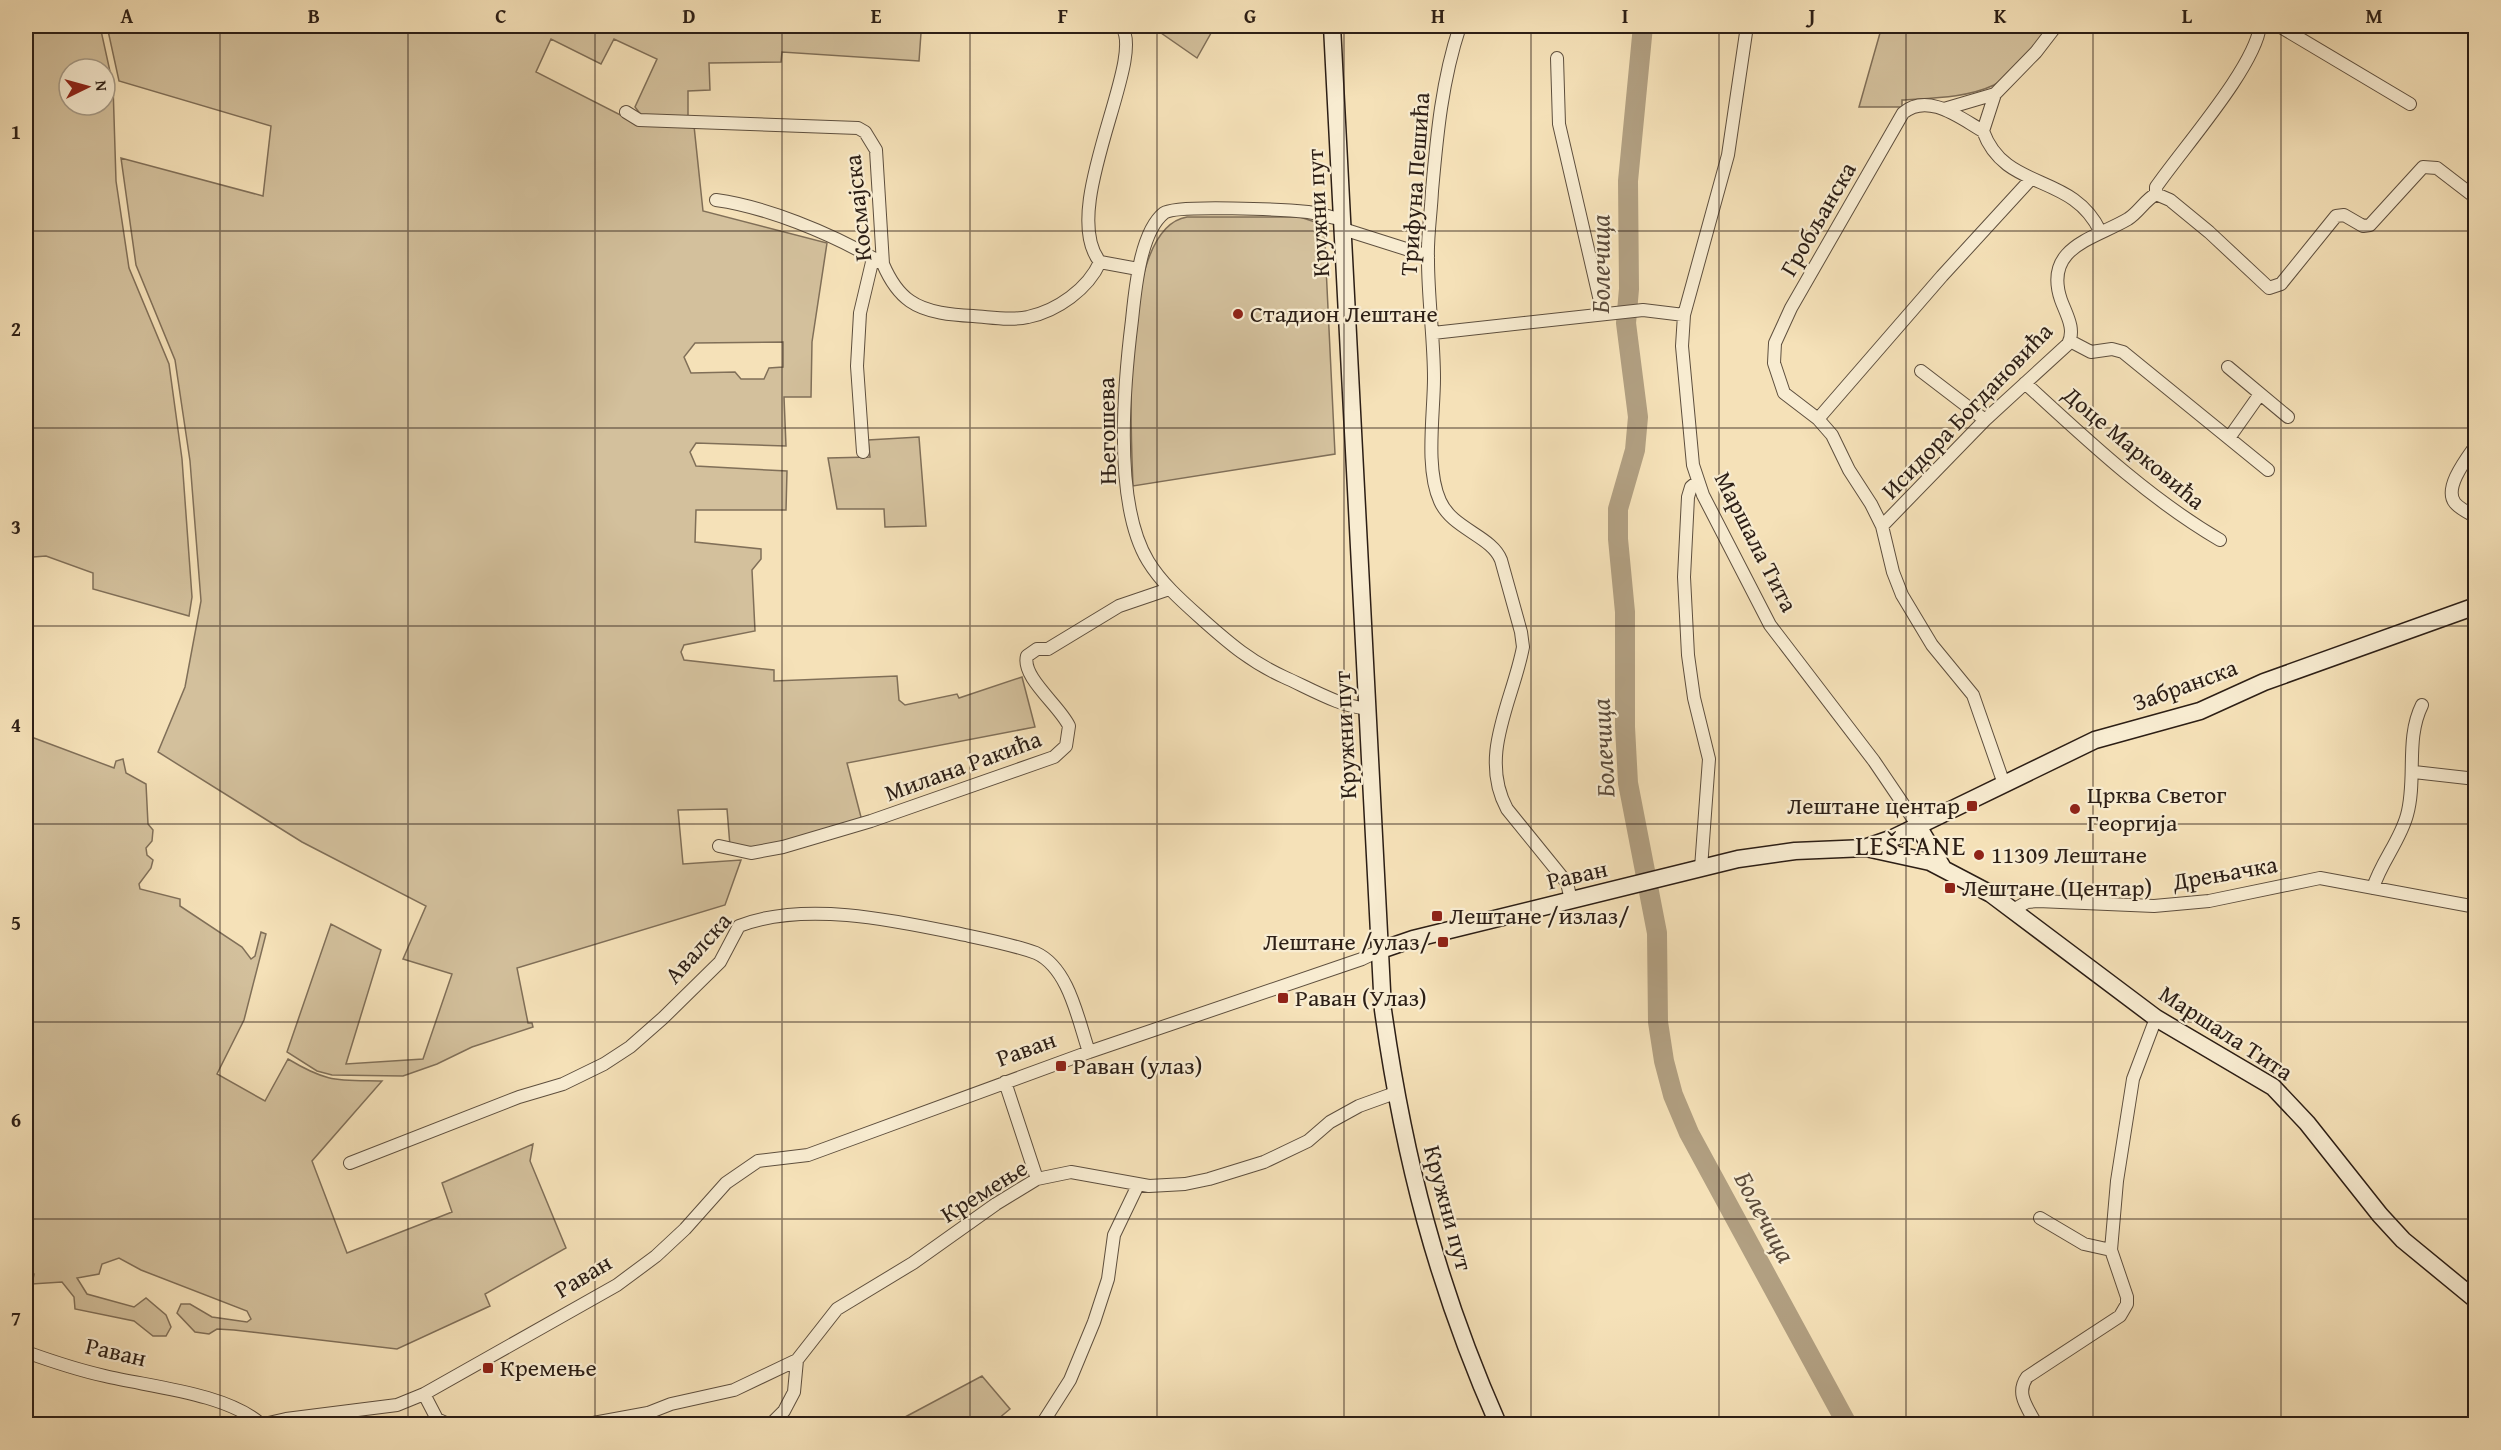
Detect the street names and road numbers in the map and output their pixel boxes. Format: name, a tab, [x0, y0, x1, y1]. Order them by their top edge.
street label: Трифуна Пешића	[1391, 91, 1438, 277]
street label: Кружни пут	[1297, 148, 1338, 278]
street label: Космајска	[834, 152, 881, 263]
street label: Гробљанска	[1771, 155, 1865, 282]
street label: Исидора Богдановића	[1873, 314, 2061, 507]
street label: Његошева	[1088, 376, 1125, 485]
street label: Доце Марковића	[2055, 377, 2214, 518]
street label: Маршала Тита	[1706, 465, 1807, 619]
street label: Забранска	[2128, 649, 2243, 720]
street label: Кружни пут	[1324, 670, 1365, 800]
street label: Милана Ракића	[880, 721, 1047, 810]
street label: Дрењачка	[2169, 846, 2281, 899]
street label: Раван	[1543, 851, 1611, 898]
street label: Авалска	[656, 904, 740, 991]
street label: Маршала Тита	[2152, 976, 2301, 1089]
street label: Раван	[991, 1022, 1061, 1075]
street label: Кружни пут	[1415, 1141, 1482, 1275]
street label: Кремење	[933, 1150, 1034, 1231]
street label: Раван	[547, 1245, 618, 1306]
street label: Раван	[82, 1328, 150, 1375]

